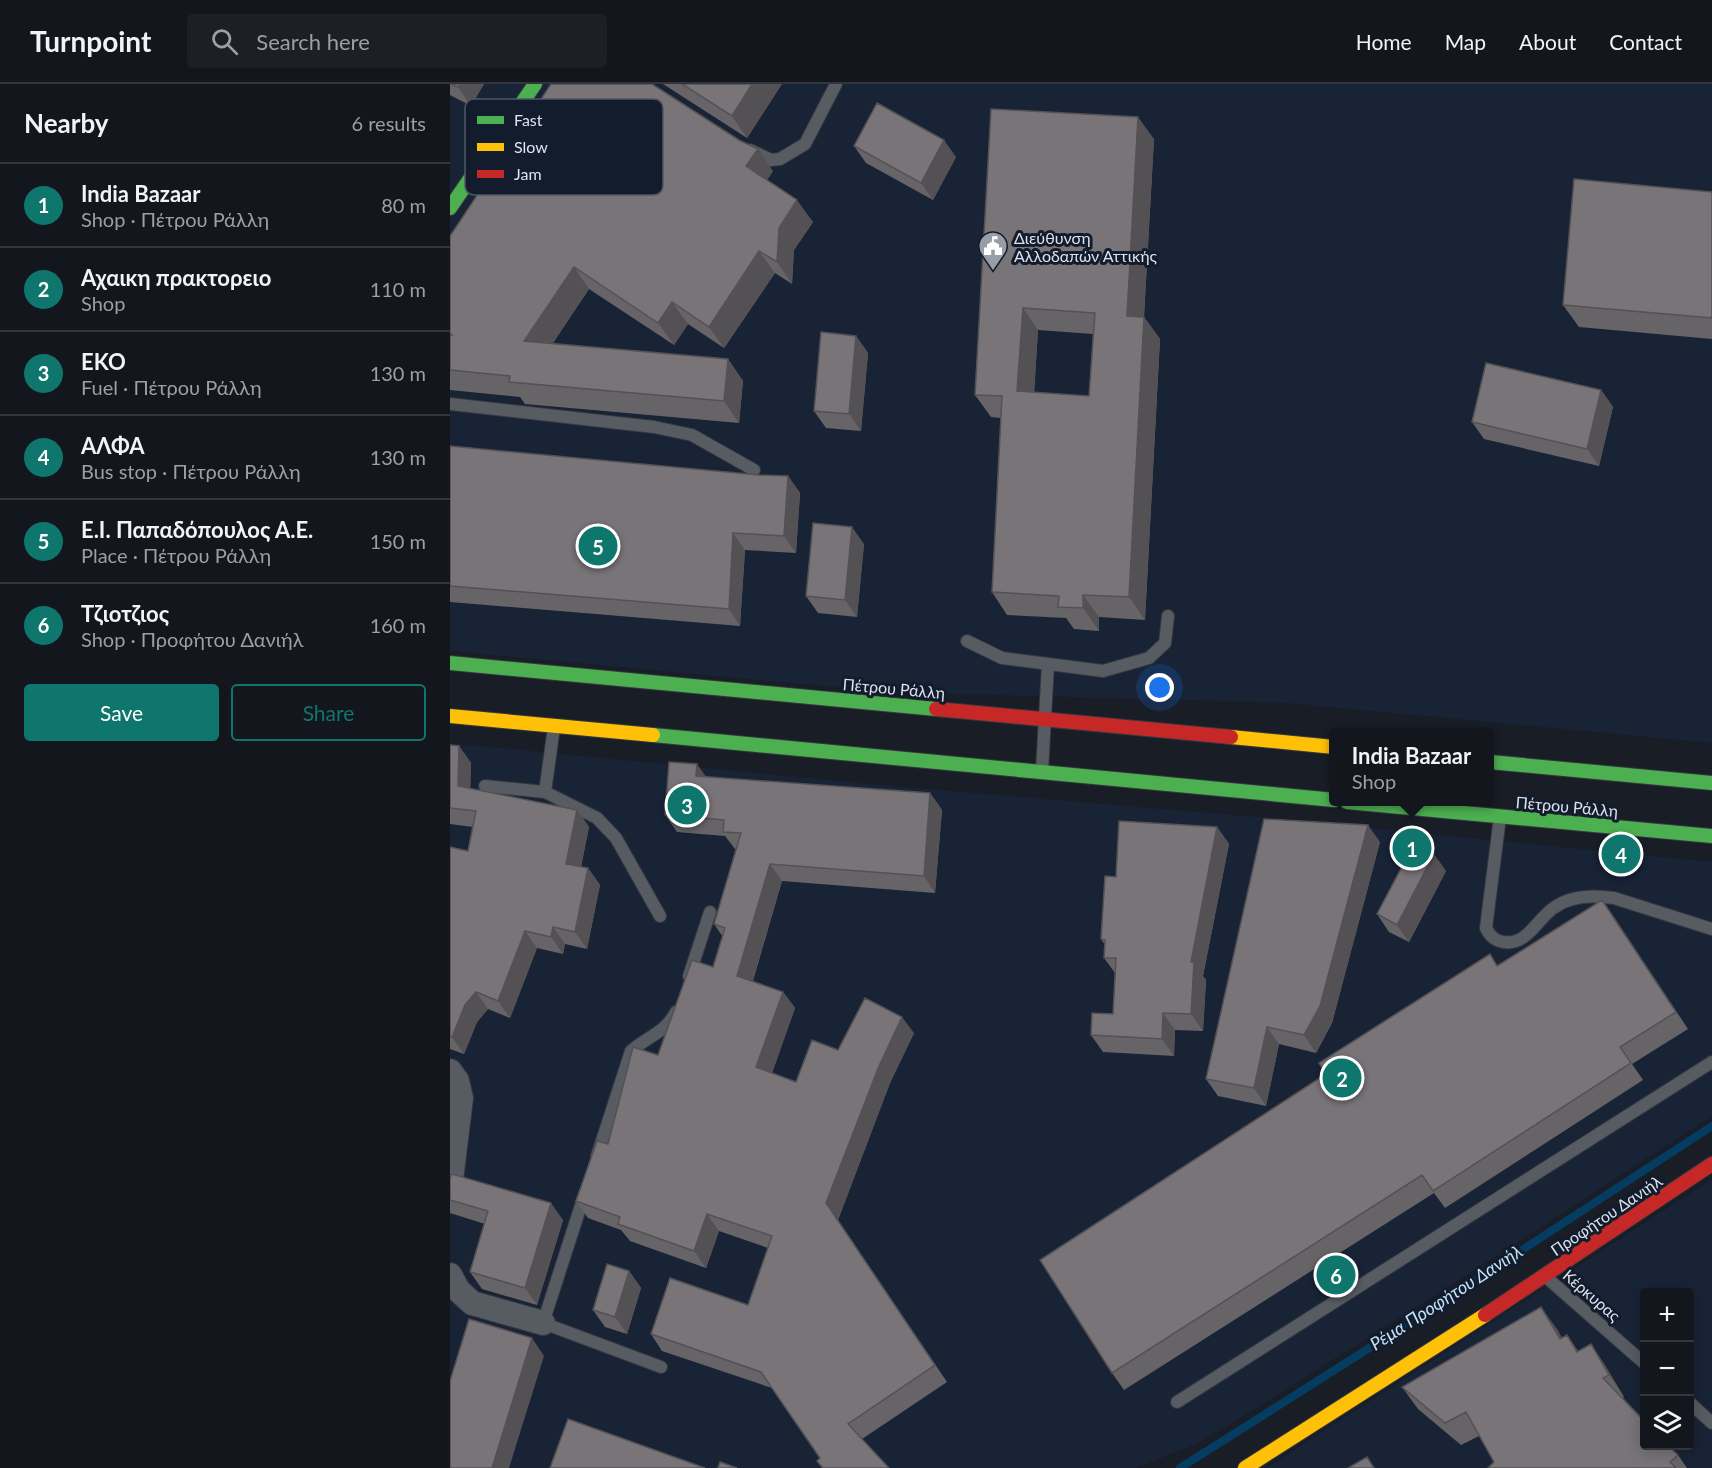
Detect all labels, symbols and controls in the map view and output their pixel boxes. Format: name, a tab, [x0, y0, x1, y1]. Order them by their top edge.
search box	[187, 14, 607, 68]
text: Turnpoint	[30, 24, 151, 58]
icon: search	[208, 25, 241, 58]
text: Search here	[256, 28, 370, 55]
text: Home	[1356, 29, 1412, 54]
text: Map	[1445, 29, 1486, 54]
text: About	[1519, 29, 1576, 54]
text: Contact	[1609, 29, 1682, 54]
legend	[465, 99, 663, 195]
text: Nearby	[24, 107, 109, 139]
text: Fast	[514, 110, 543, 129]
text: 6 results	[351, 111, 426, 135]
text: Slow	[514, 137, 548, 156]
text: Jam	[514, 164, 542, 183]
text: India Bazaar	[81, 180, 200, 207]
text: 1	[38, 193, 49, 217]
text: 80 m	[381, 193, 426, 217]
text: Shop · Πέτρου Ράλλη	[81, 207, 269, 231]
place label: Διεύθυνση Αλλοδαπών Αττικής	[1014, 228, 1157, 265]
public building icon: Διεύθυνση Αλλοδαπών Αττικής	[977, 230, 1009, 272]
text: Αχαικη πρακτορειο	[81, 264, 271, 291]
text: 2	[38, 277, 49, 301]
text: 110 m	[370, 277, 426, 301]
text: Shop	[81, 291, 125, 315]
text: EKO	[81, 348, 126, 375]
text: 3	[38, 361, 49, 385]
text: 130 m	[370, 361, 426, 385]
text: Fuel · Πέτρου Ράλλη	[81, 375, 262, 399]
text: ΑΛΦΑ	[81, 432, 145, 459]
text: 4	[38, 445, 49, 469]
text: 130 m	[370, 445, 426, 469]
text: Bus stop · Πέτρου Ράλλη	[81, 459, 301, 483]
text: Ε.Ι. Παπαδόπουλος Α.Ε.	[81, 516, 313, 543]
pin: 5	[578, 524, 618, 568]
text: 5	[38, 529, 49, 553]
text: 150 m	[370, 529, 426, 553]
text: Place · Πέτρου Ράλλη	[81, 543, 271, 567]
text: Τζιοτζιος	[81, 600, 169, 627]
text: 6	[38, 613, 49, 637]
text: 160 m	[370, 613, 426, 637]
text: Shop · Προφήτου Δανιήλ	[81, 627, 304, 651]
your location	[1145, 673, 1174, 702]
street label: Πέτρου Ράλλη	[842, 674, 946, 702]
button: Save	[24, 684, 219, 741]
button: Share	[231, 684, 426, 741]
popup	[1329, 728, 1494, 806]
text: India Bazaar	[1352, 742, 1471, 769]
text: Shop	[1352, 769, 1396, 793]
pin: 3	[668, 782, 706, 828]
street label: Πέτρου Ράλλη	[1515, 792, 1619, 820]
pin: 1	[1392, 826, 1432, 870]
pin: 4	[1602, 832, 1640, 876]
pin: 2	[1322, 1056, 1362, 1100]
street label: Προφήτου Δανιήλ	[1547, 1171, 1666, 1259]
water label: Ρέμα Προφήτου Δανιήλ	[1366, 1239, 1526, 1355]
pin: 6	[1316, 1252, 1356, 1298]
street label: Κέρκυρας	[1560, 1265, 1625, 1325]
map controls	[1640, 1288, 1694, 1450]
button: +	[1640, 1288, 1694, 1342]
button: −	[1640, 1342, 1694, 1396]
button: layers	[1640, 1396, 1694, 1450]

